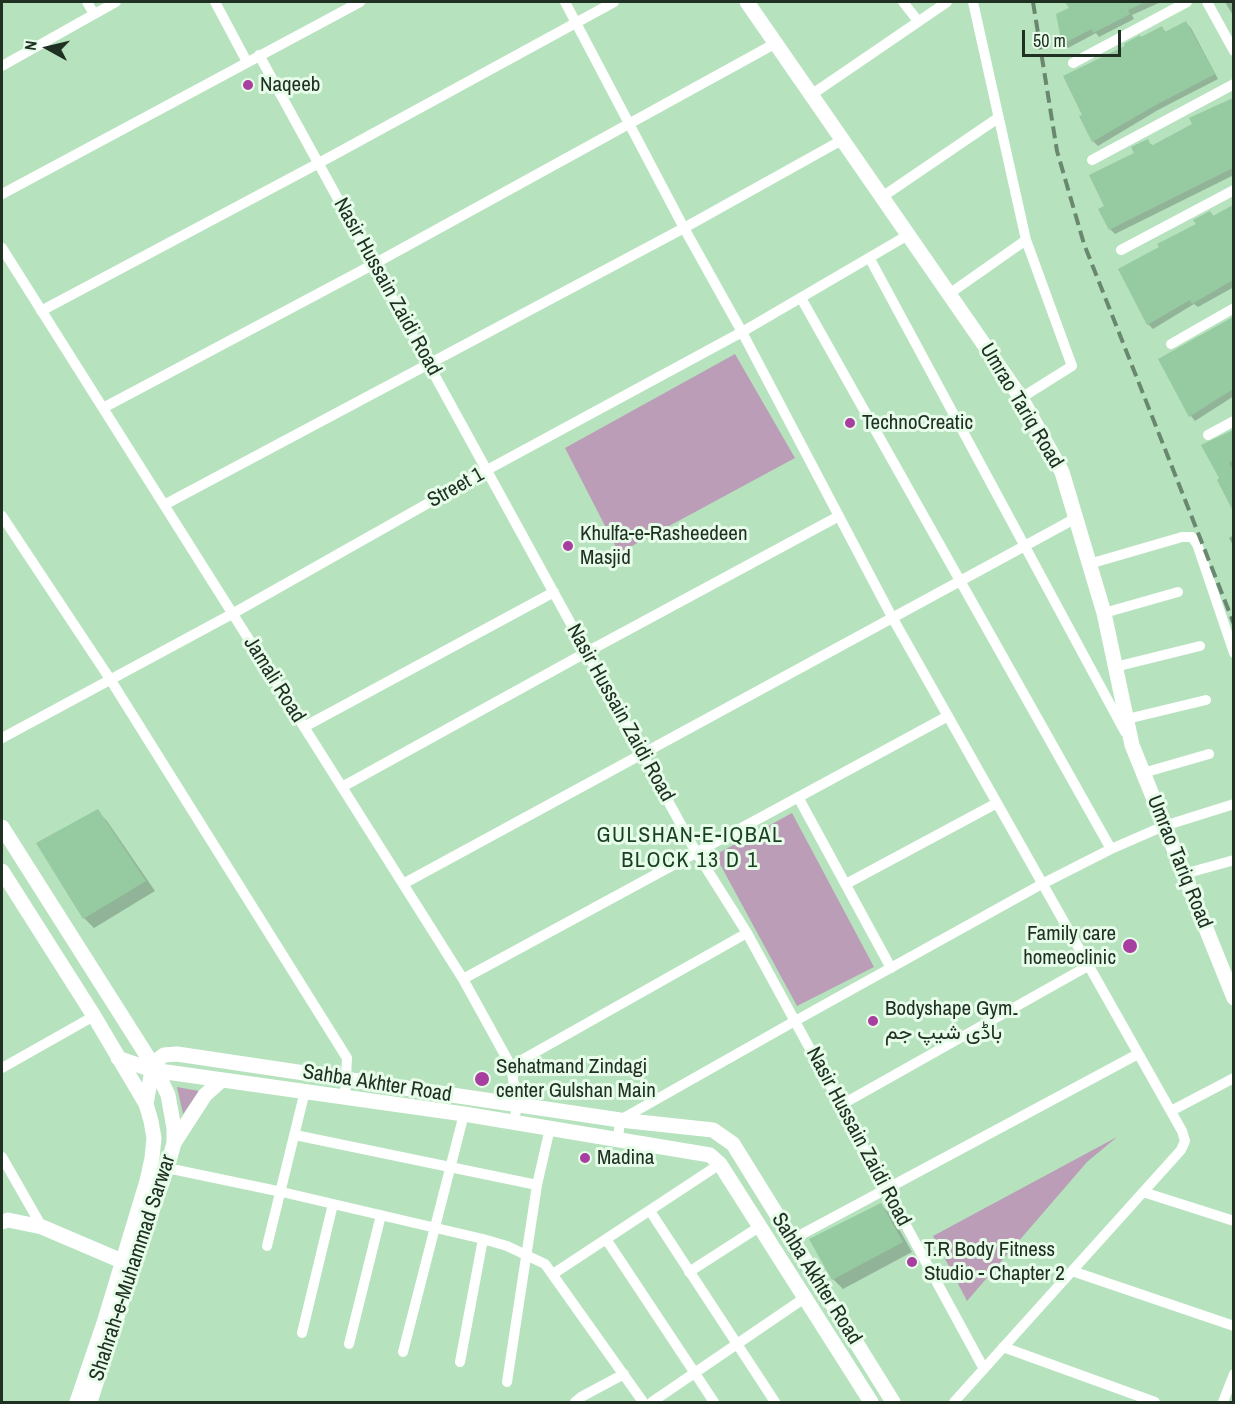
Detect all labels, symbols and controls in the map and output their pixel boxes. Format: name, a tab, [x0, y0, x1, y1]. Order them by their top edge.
north arrow	[18, 18, 78, 78]
scale bar	[1025, 18, 1124, 56]
text: 50 m	[1033, 28, 1066, 53]
text: N	[19, 39, 42, 52]
place label: Naqeeb	[260, 72, 320, 98]
marker: Naqeeb	[241, 78, 255, 92]
street label: Nasir Hussain Zaidi Road	[328, 194, 446, 380]
street label: Umrao Tariq Road	[974, 339, 1068, 473]
place label: TechnoCreatic	[862, 410, 973, 436]
marker: TechnoCreatic	[843, 416, 857, 430]
street label: Street 1	[424, 462, 488, 514]
place label: Khulfa-e-Rasheedeen Masjid	[580, 521, 748, 571]
marker: Khulfa-e-Rasheedeen Masjid	[561, 539, 575, 553]
street label: Nasir Hussain Zaidi Road	[561, 620, 679, 806]
street label: Jamali Road	[238, 632, 310, 728]
street label: Umrao Tariq Road	[1141, 792, 1217, 932]
district label: GULSHAN-E-IQBAL BLOCK 13 D 1	[597, 823, 783, 874]
place label: Family care homeoclinic	[1023, 921, 1116, 971]
marker: Family care homeoclinic	[1121, 937, 1139, 955]
place label: Bodyshape Gym۔ باڈی شیپ جم	[885, 996, 1019, 1046]
marker: Bodyshape Gym۔ باڈی شیپ جم	[866, 1014, 880, 1028]
street label: Nasir Hussain Zaidi Road	[800, 1043, 916, 1231]
place label: Sehatmand Zindagi center Gulshan Main	[496, 1054, 656, 1104]
street label: Sahba Akhter Road	[301, 1060, 453, 1108]
marker: Sehatmand Zindagi center Gulshan Main	[473, 1070, 491, 1088]
place label: Madina	[597, 1145, 654, 1171]
marker: Madina	[578, 1151, 592, 1165]
street label: Shahrah-e-Muhammad Sarwar	[84, 1152, 182, 1384]
street label: Sahba Akhter Road	[765, 1209, 867, 1349]
place label: T.R Body Fitness Studio - Chapter 2	[924, 1237, 1065, 1287]
marker: T.R Body Fitness Studio - Chapter 2	[905, 1255, 919, 1269]

